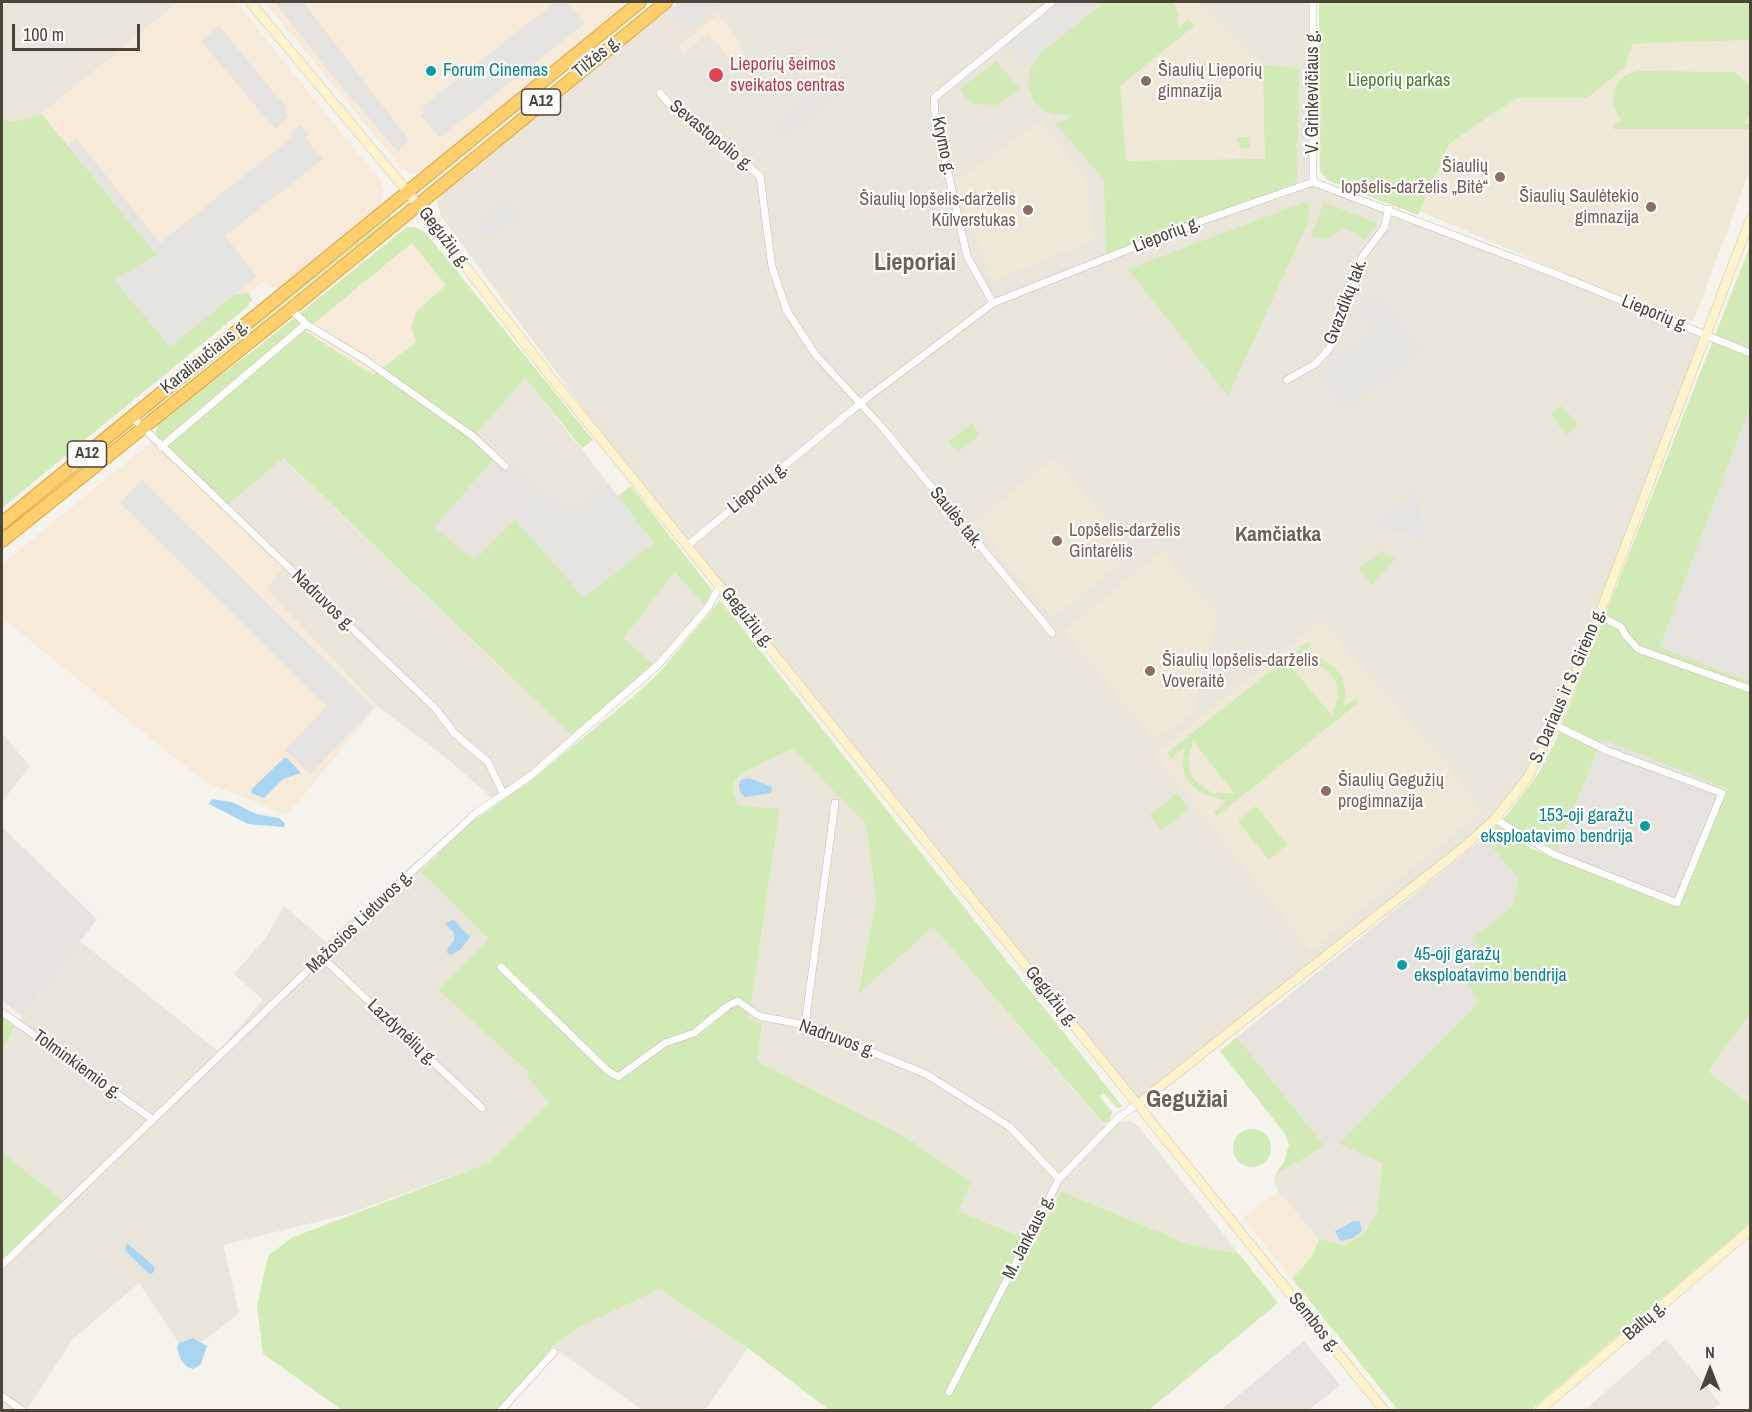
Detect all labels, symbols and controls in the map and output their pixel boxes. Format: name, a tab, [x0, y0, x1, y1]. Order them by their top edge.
scale bar	[15, 12, 142, 50]
text: 100 m	[23, 22, 64, 47]
street label: V. Grinkevičiaus g.	[1302, 30, 1324, 154]
street label: Tilžės g.	[569, 31, 625, 83]
place label: Lieporių šeimos sveikatos centras	[730, 54, 845, 97]
place label: Forum Cinemas	[443, 60, 548, 82]
place label: Šiaulių Lieporių gimnazija	[1158, 60, 1262, 103]
marker: Forum Cinemas	[424, 64, 438, 78]
marker: Lieporių šeimos sveikatos centras	[707, 66, 725, 84]
park label: Lieporių parkas	[1348, 70, 1450, 92]
marker: Šiaulių Lieporių gimnazija	[1139, 74, 1153, 88]
road number: A12	[522, 89, 560, 115]
street label: Sevastopolio g.	[665, 96, 757, 176]
street label: Krymo g.	[926, 115, 960, 177]
place label: Šiaulių lopšelis-darželis „Bitė“	[1341, 156, 1488, 198]
marker: Šiaulių lopšelis-darželis „Bitė“	[1493, 170, 1507, 184]
place label: Šiaulių Saulėtekio gimnazija	[1519, 186, 1639, 228]
place label: Šiaulių lopšelis-darželis Kūlverstukas	[859, 189, 1016, 232]
marker: Šiaulių Saulėtekio gimnazija	[1644, 200, 1658, 214]
street label: Gegužių g.	[413, 203, 475, 273]
marker: Šiaulių lopšelis-darželis Kūlverstukas	[1021, 203, 1035, 217]
street label: Lieporių g.	[1130, 212, 1204, 258]
district label: Lieporiai	[874, 250, 956, 278]
street label: Gvazdikų tak.	[1320, 256, 1372, 348]
street label: Lieporių g.	[1618, 291, 1692, 337]
street label: Karaliaučiaus g.	[157, 315, 253, 399]
road number: A12	[68, 441, 106, 467]
street label: Lieporių g.	[724, 457, 792, 519]
street label: Saulės tak.	[925, 483, 987, 553]
place label: Lopšelis-darželis Gintarėlis	[1069, 520, 1181, 562]
district label: Kamčiatka	[1235, 522, 1321, 548]
marker: Lopšelis-darželis Gintarėlis	[1050, 534, 1064, 548]
street label: Nadruvos g.	[287, 566, 359, 636]
street label: Gegužių g.	[716, 583, 778, 653]
street label: S. Dariaus ir S. Girėno g.	[1526, 605, 1610, 767]
place label: Šiaulių lopšelis-darželis Voveraitė	[1162, 650, 1319, 692]
marker: Šiaulių lopšelis-darželis Voveraitė	[1143, 664, 1157, 678]
place label: Šiaulių Gegužių progimnazija	[1338, 770, 1444, 812]
marker: Šiaulių Gegužių progimnazija	[1319, 784, 1333, 798]
place label: 153-oji garažų eksploatavimo bendrija	[1480, 805, 1633, 848]
marker: 153-oji garažų eksploatavimo bendrija	[1638, 819, 1652, 833]
street label: Mažosios Lietuvos g.	[302, 866, 418, 978]
place label: 45-oji garažų eksploatavimo bendrija	[1414, 944, 1567, 986]
marker: 45-oji garažų eksploatavimo bendrija	[1395, 958, 1409, 972]
street label: Gegužių g.	[1020, 962, 1082, 1032]
street label: Lazdynėlių g.	[363, 995, 441, 1071]
street label: Nadruvos g.	[796, 1015, 878, 1063]
street label: Tolminkiemio g.	[29, 1026, 125, 1104]
district label: Gegužiai	[1146, 1087, 1228, 1115]
street label: M. Jankaus g.	[999, 1191, 1059, 1283]
street label: Sembos g.	[1283, 1289, 1345, 1357]
street label: Baltų g.	[1619, 1296, 1671, 1346]
north arrow	[1680, 1340, 1740, 1400]
text: N	[1705, 1341, 1715, 1363]

